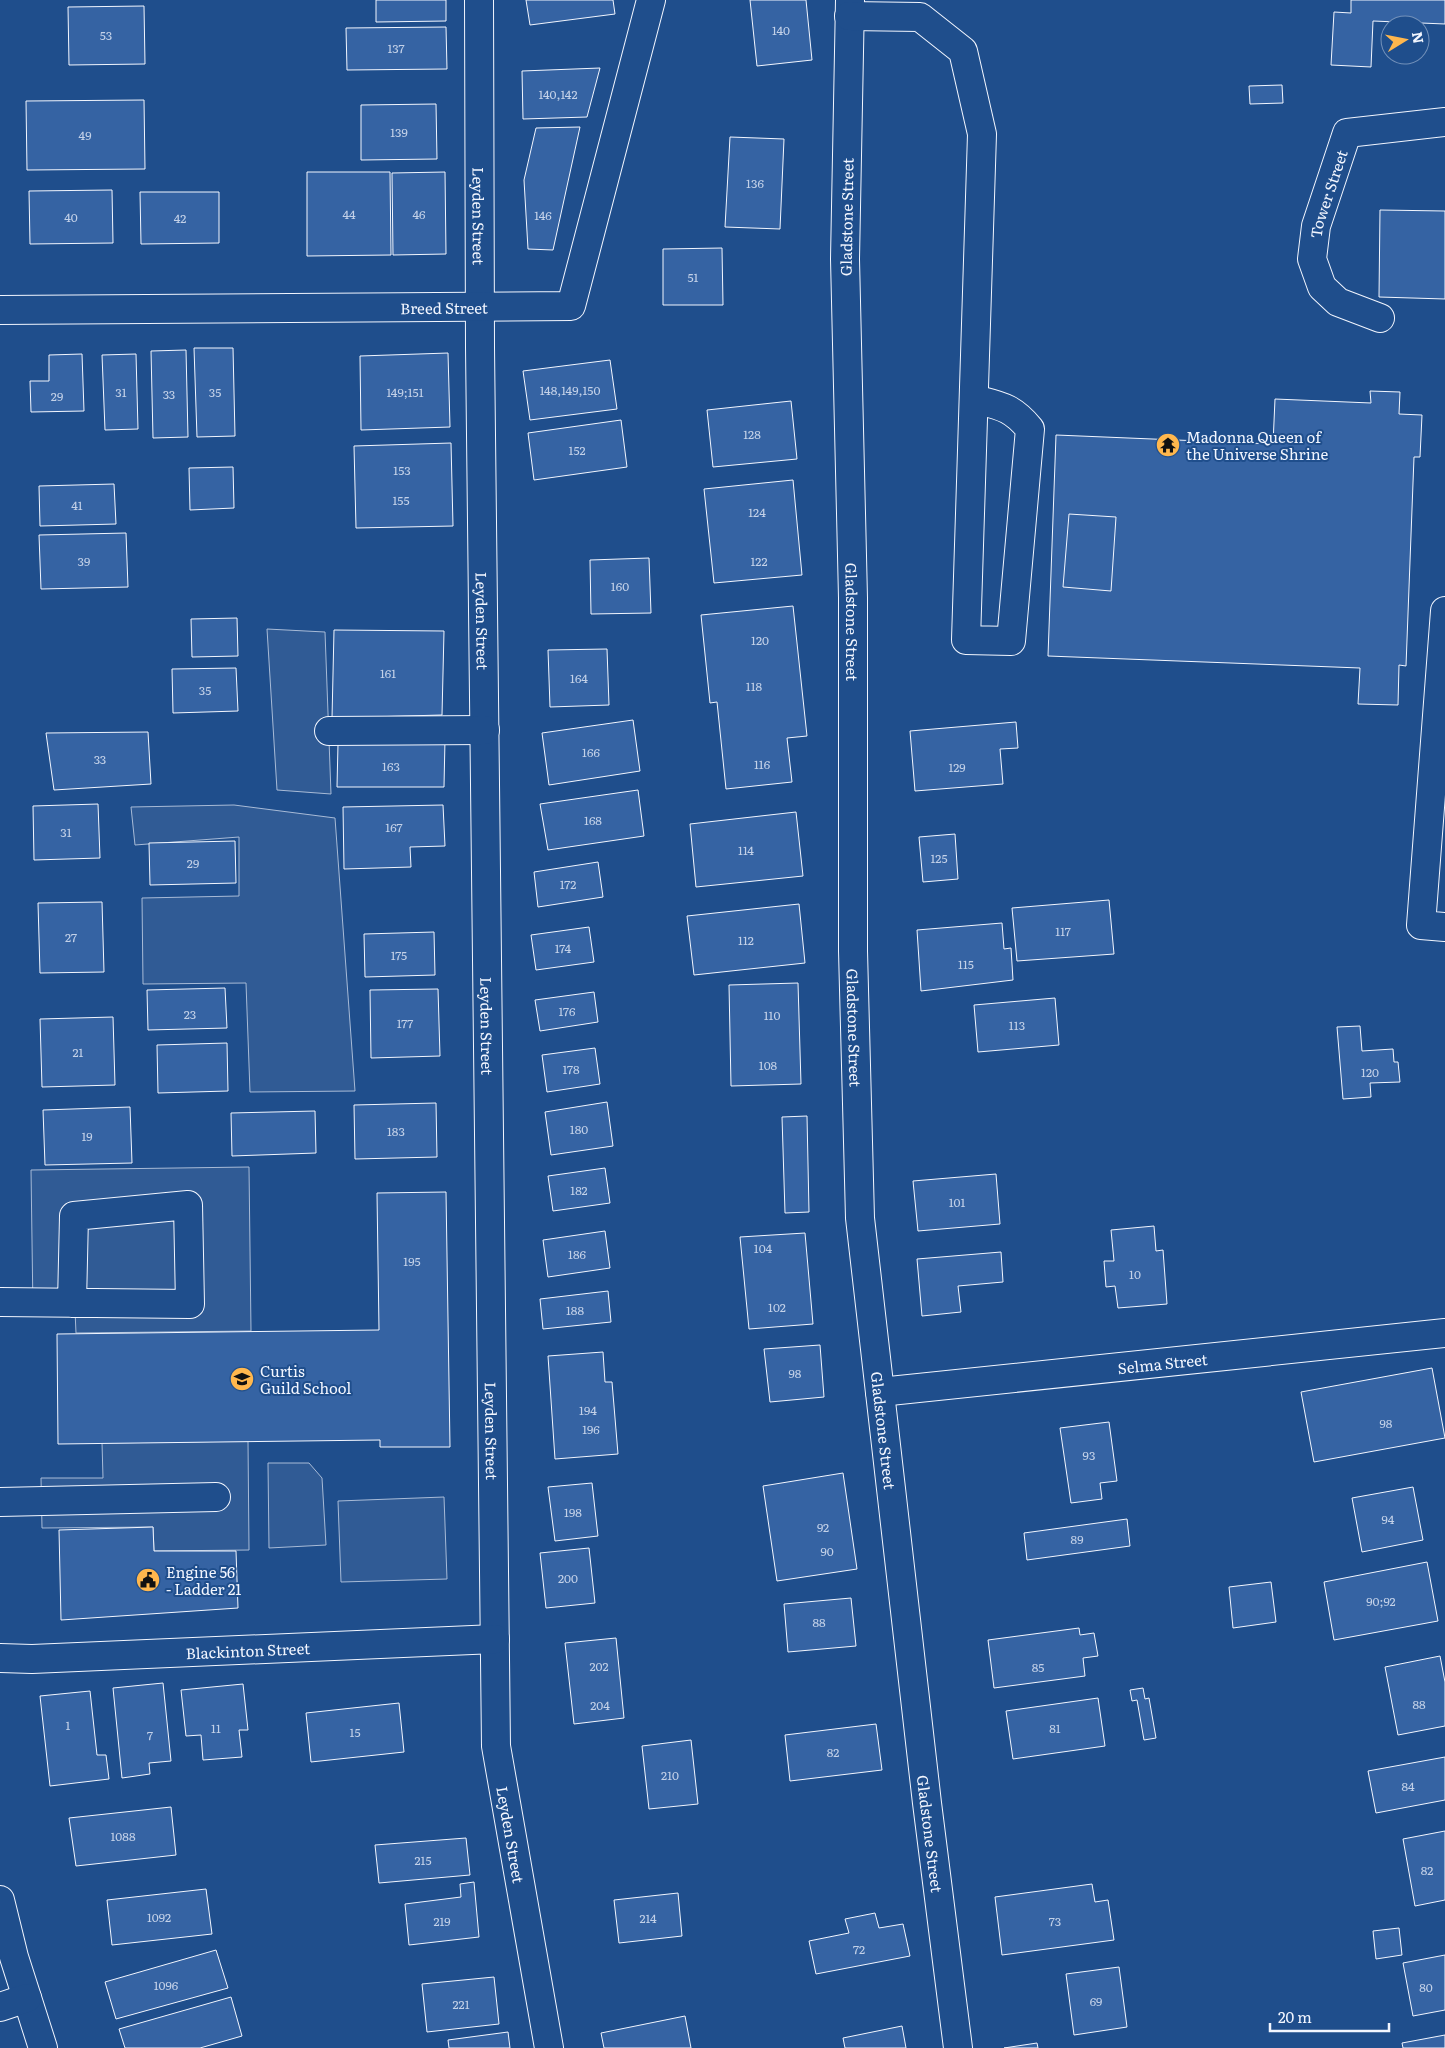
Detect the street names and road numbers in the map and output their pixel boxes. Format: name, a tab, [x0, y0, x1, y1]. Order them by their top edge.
street label: Tower Street	[1303, 146, 1352, 239]
street label: Gladstone Street	[833, 158, 859, 276]
street label: Leyden Street	[468, 167, 491, 265]
street label: Breed Street	[400, 295, 488, 319]
street label: Gladstone Street	[841, 562, 865, 681]
street label: Leyden Street	[471, 572, 495, 670]
street label: Gladstone Street	[842, 968, 868, 1087]
street label: Leyden Street	[476, 977, 500, 1075]
street label: Selma Street	[1116, 1346, 1208, 1379]
street label: Gladstone Street	[866, 1370, 902, 1490]
street label: Leyden Street	[480, 1382, 504, 1480]
street label: Blackinton Street	[185, 1636, 310, 1664]
street label: Gladstone Street	[912, 1774, 950, 1894]
street label: Leyden Street	[492, 1784, 531, 1885]

